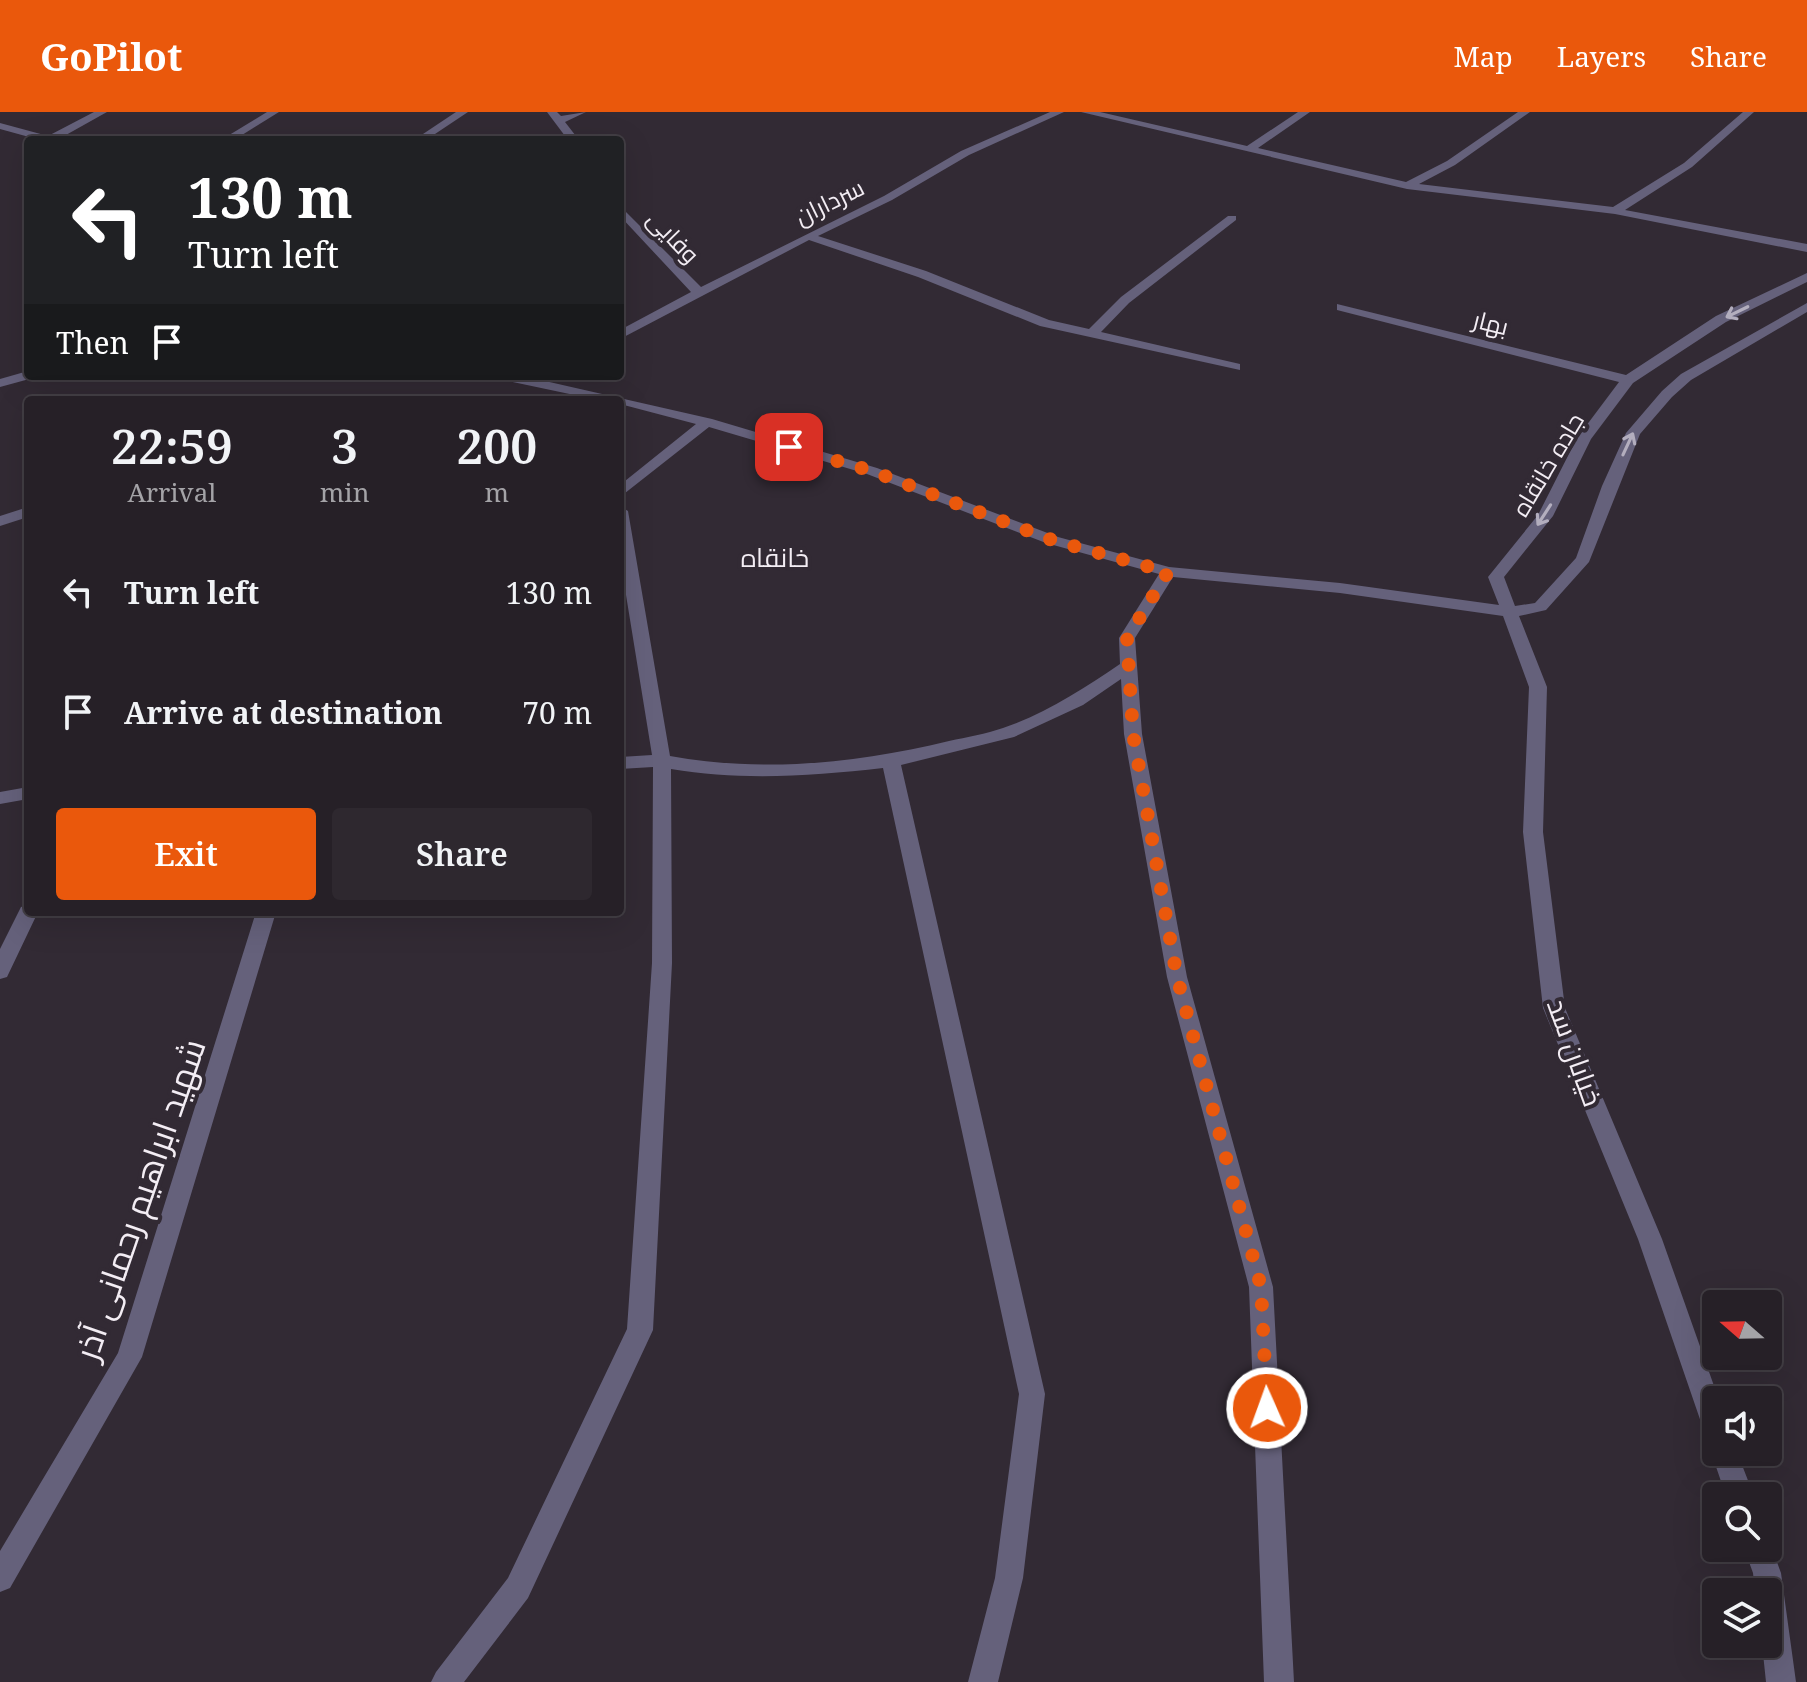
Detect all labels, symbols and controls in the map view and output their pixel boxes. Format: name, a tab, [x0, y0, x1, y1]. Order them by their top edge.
text: GoPilot	[40, 30, 182, 82]
text: Map	[1454, 37, 1513, 75]
text: Layers	[1557, 37, 1646, 75]
text: Share	[1690, 37, 1767, 75]
text: 130 m	[188, 158, 353, 234]
icon: left	[56, 168, 160, 272]
street label: سرداران	[789, 170, 869, 232]
street label: وفایی	[640, 202, 708, 270]
text: Turn left	[188, 230, 339, 279]
street label: بهار	[1468, 301, 1512, 342]
one-way arrow	[1725, 305, 1749, 320]
icon: arrive	[145, 320, 189, 364]
text: Then	[56, 322, 129, 363]
street label: جاده خانقاه	[1503, 406, 1591, 522]
text: 22:59	[111, 413, 233, 478]
text: 3	[331, 413, 358, 478]
text: 200	[456, 413, 537, 478]
pin	[755, 413, 823, 481]
icon: arrive	[767, 425, 811, 469]
one-way arrow	[1621, 432, 1636, 456]
text: Arrival	[127, 474, 216, 510]
text: min	[320, 474, 369, 510]
text: m	[484, 474, 509, 510]
one-way arrow	[1536, 503, 1553, 525]
district label: خانقاه	[741, 539, 809, 575]
icon: left	[56, 570, 100, 614]
text: Turn left	[124, 572, 259, 613]
text: 130 m	[506, 572, 592, 613]
icon: arrive	[56, 690, 100, 734]
text: Arrive at destination	[124, 692, 443, 733]
text: 70 m	[522, 692, 592, 733]
button: Exit	[56, 808, 316, 900]
button: Share	[332, 808, 592, 900]
street label: خیابان سد	[1539, 993, 1613, 1111]
street label: شهید ابراهیم رحمانی آذر	[62, 1032, 217, 1368]
north arrow	[1702, 1290, 1782, 1370]
map controls	[1702, 1290, 1782, 1658]
position arrow	[1225, 1366, 1309, 1450]
button: sound	[1702, 1386, 1782, 1466]
button: search	[1702, 1482, 1782, 1562]
button: layers	[1702, 1578, 1782, 1658]

